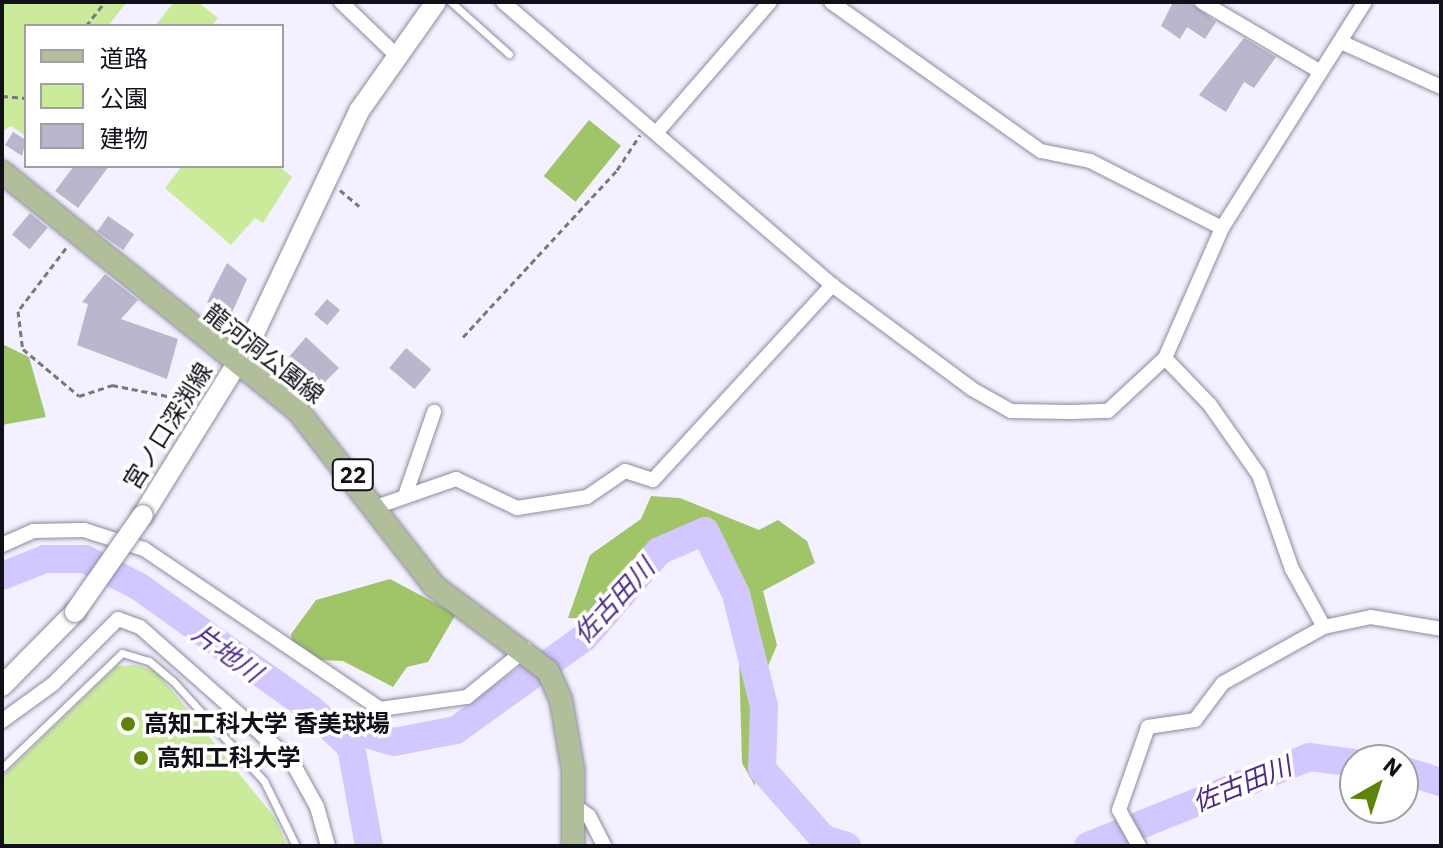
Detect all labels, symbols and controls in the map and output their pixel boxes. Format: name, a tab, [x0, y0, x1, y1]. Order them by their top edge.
legend	[24, 24, 284, 168]
text: 道路	[100, 42, 148, 74]
text: 公園	[100, 82, 148, 114]
text: 建物	[100, 122, 148, 154]
street label: 龍河洞公園線	[198, 298, 330, 410]
street label: 宮ノ口深渕線	[118, 357, 218, 495]
road number: 22	[331, 457, 375, 493]
water label: 佐古田川	[567, 552, 661, 650]
water label: 片地川	[186, 617, 268, 689]
place label: 高知工科大学 香美球場	[144, 710, 390, 738]
marker: 高知工科大学 香美球場	[119, 715, 137, 733]
place label: 高知工科大学	[157, 744, 301, 772]
north arrow	[1339, 744, 1419, 824]
marker: 高知工科大学	[132, 749, 150, 767]
water label: 佐古田川	[1188, 750, 1296, 818]
text: N	[1378, 750, 1408, 783]

